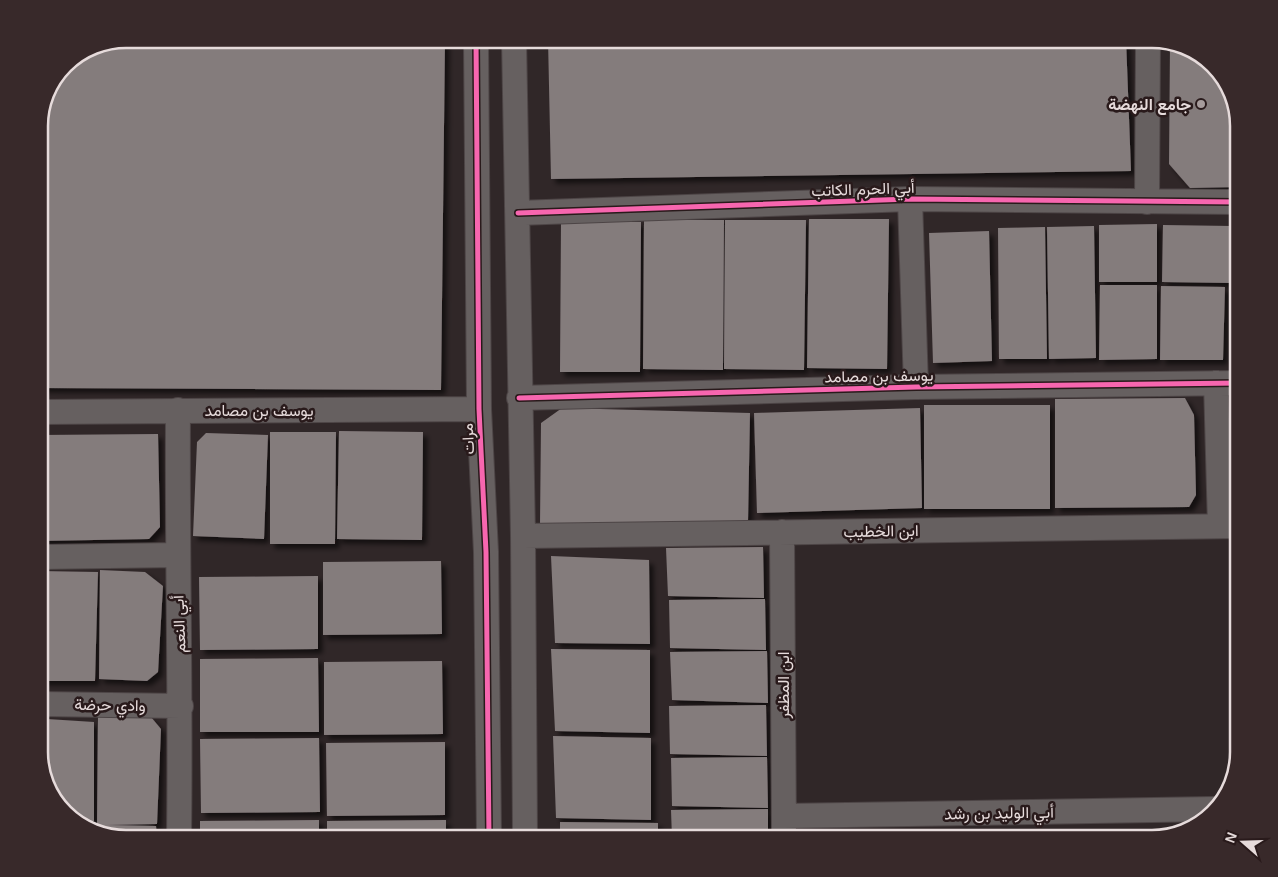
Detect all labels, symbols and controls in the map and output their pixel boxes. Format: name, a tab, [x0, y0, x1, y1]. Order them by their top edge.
place label: جامع النهضة	[1108, 96, 1191, 116]
marker: جامع النهضة	[1195, 98, 1207, 110]
street label: أبي الحرم الكاتب	[811, 179, 915, 204]
street label: يوسف بن مصامد	[824, 367, 934, 387]
street label: يوسف بن مصامد	[204, 402, 314, 421]
street label: مرات	[459, 423, 479, 455]
street label: ابن الخطيب	[843, 522, 919, 542]
street label: أبي النعم	[169, 594, 193, 653]
street label: ابن المظفر	[775, 652, 794, 719]
street label: وادي حرضة	[74, 696, 146, 719]
street label: أبي الوليد بن رشد	[944, 804, 1054, 827]
north arrow	[1218, 817, 1268, 867]
text: N	[1222, 830, 1240, 845]

